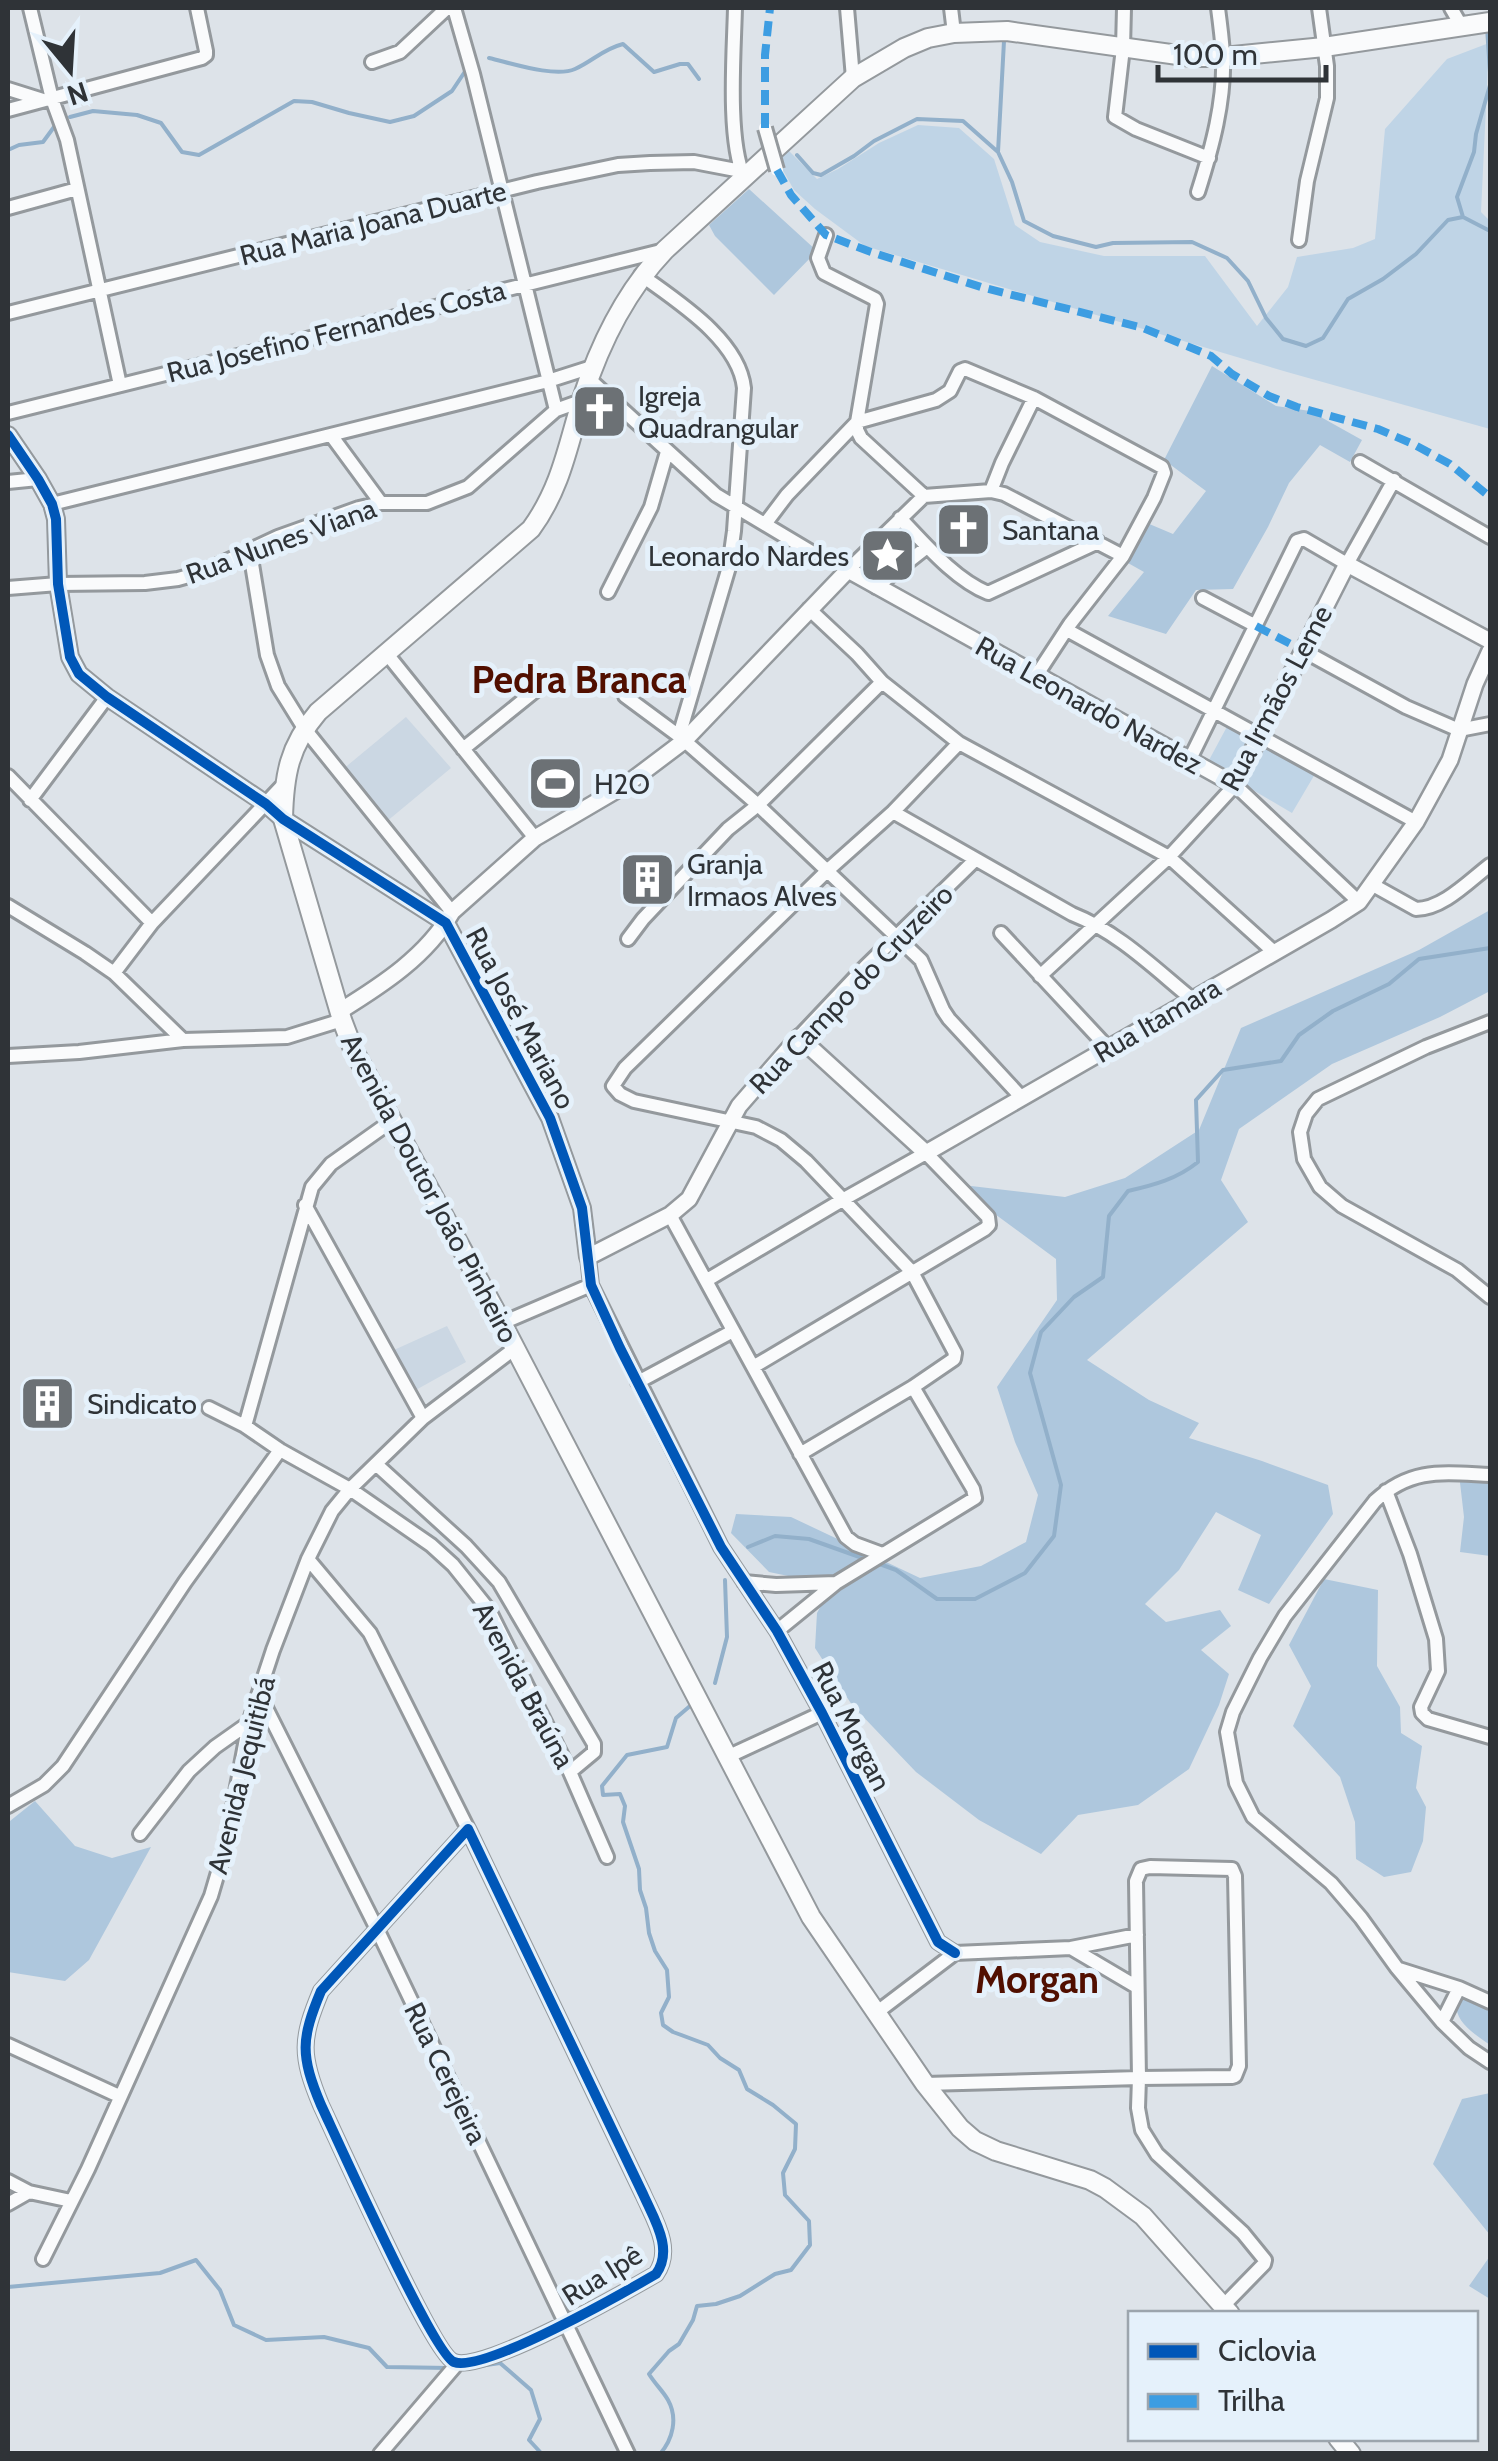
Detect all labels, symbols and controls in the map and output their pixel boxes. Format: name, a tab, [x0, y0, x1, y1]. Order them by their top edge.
north arrow	[20, 20, 120, 120]
scale bar	[1158, 20, 1326, 82]
text: 100 m	[1173, 36, 1258, 73]
text: N	[63, 75, 92, 113]
street label: Rua Maria Joana Duarte	[236, 173, 510, 273]
street label: Rua Josefino Fernandes Costa	[163, 272, 509, 390]
place label: Igreja Quadrangular	[638, 379, 798, 445]
church icon: Igreja Quadrangular	[569, 382, 629, 442]
street label: Rua Nunes Viana	[181, 491, 381, 591]
church icon: Santana	[933, 500, 993, 560]
place label: Santana	[1002, 513, 1100, 547]
place icon: Leonardo Nardes	[858, 526, 918, 586]
place label: Leonardo Nardes	[648, 539, 849, 573]
street label: Rua Irmãos Leme	[1213, 600, 1339, 796]
street label: Rua Leonardo Nardez	[970, 629, 1208, 781]
district label: Pedra Branca	[471, 656, 687, 703]
sports icon: H2O	[525, 754, 585, 814]
place label: H2O	[594, 767, 650, 801]
place label: Granja Irmaos Alves	[687, 847, 837, 913]
building icon: Granja Irmaos Alves	[618, 850, 678, 910]
street label: Rua Campo do Cruzeiro	[742, 877, 960, 1101]
street label: Rua José Mariano	[459, 921, 583, 1115]
street label: Rua Itamara	[1088, 970, 1227, 1070]
street label: Avenida Doutor João Pinheiro	[334, 1028, 526, 1348]
building icon: Sindicato	[18, 1374, 78, 1434]
place label: Sindicato	[87, 1387, 197, 1421]
street label: Avenida Braúna	[466, 1596, 582, 1774]
street label: Rua Morgan	[805, 1656, 899, 1796]
street label: Avenida Jequitibá	[200, 1672, 282, 1877]
district label: Morgan	[975, 1956, 1099, 2003]
street label: Rua Cerejeira	[397, 1997, 495, 2150]
street label: Rua Ipê	[556, 2237, 648, 2313]
legend	[1128, 2311, 1478, 2441]
text: Ciclovia	[1218, 2332, 1317, 2369]
text: Trilha	[1218, 2382, 1286, 2419]

